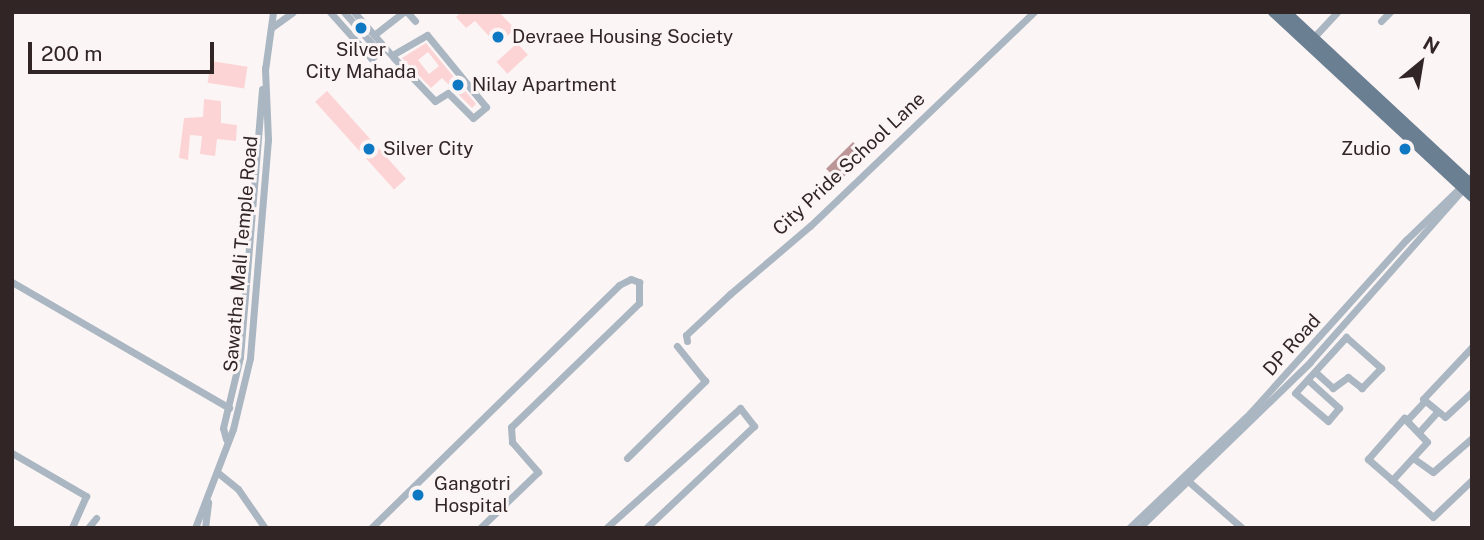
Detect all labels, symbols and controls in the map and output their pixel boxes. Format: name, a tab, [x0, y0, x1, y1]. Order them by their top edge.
marker: Silver City Mahada	[353, 20, 369, 36]
place label: Devraee Housing Society	[512, 26, 733, 48]
scale bar	[32, 28, 217, 72]
north arrow	[1386, 28, 1456, 98]
marker: Devraee Housing Society	[490, 29, 506, 45]
text: N	[1420, 32, 1443, 58]
place label: Silver City Mahada	[306, 39, 416, 83]
text: 200 m	[41, 41, 102, 66]
place label: Nilay Apartment	[472, 74, 617, 96]
marker: Nilay Apartment	[450, 77, 466, 93]
street label: City Pride School Lane	[768, 88, 930, 240]
street label: Sawatha Mali Temple Road	[219, 135, 263, 373]
place label: Silver City	[383, 138, 473, 160]
place label: Zudio	[1341, 138, 1391, 160]
marker: Silver City	[361, 141, 377, 157]
marker: Zudio	[1397, 141, 1413, 157]
street label: DP Road	[1258, 310, 1326, 380]
place label: Gangotri Hospital	[434, 473, 511, 517]
marker: Gangotri Hospital	[408, 485, 428, 505]

